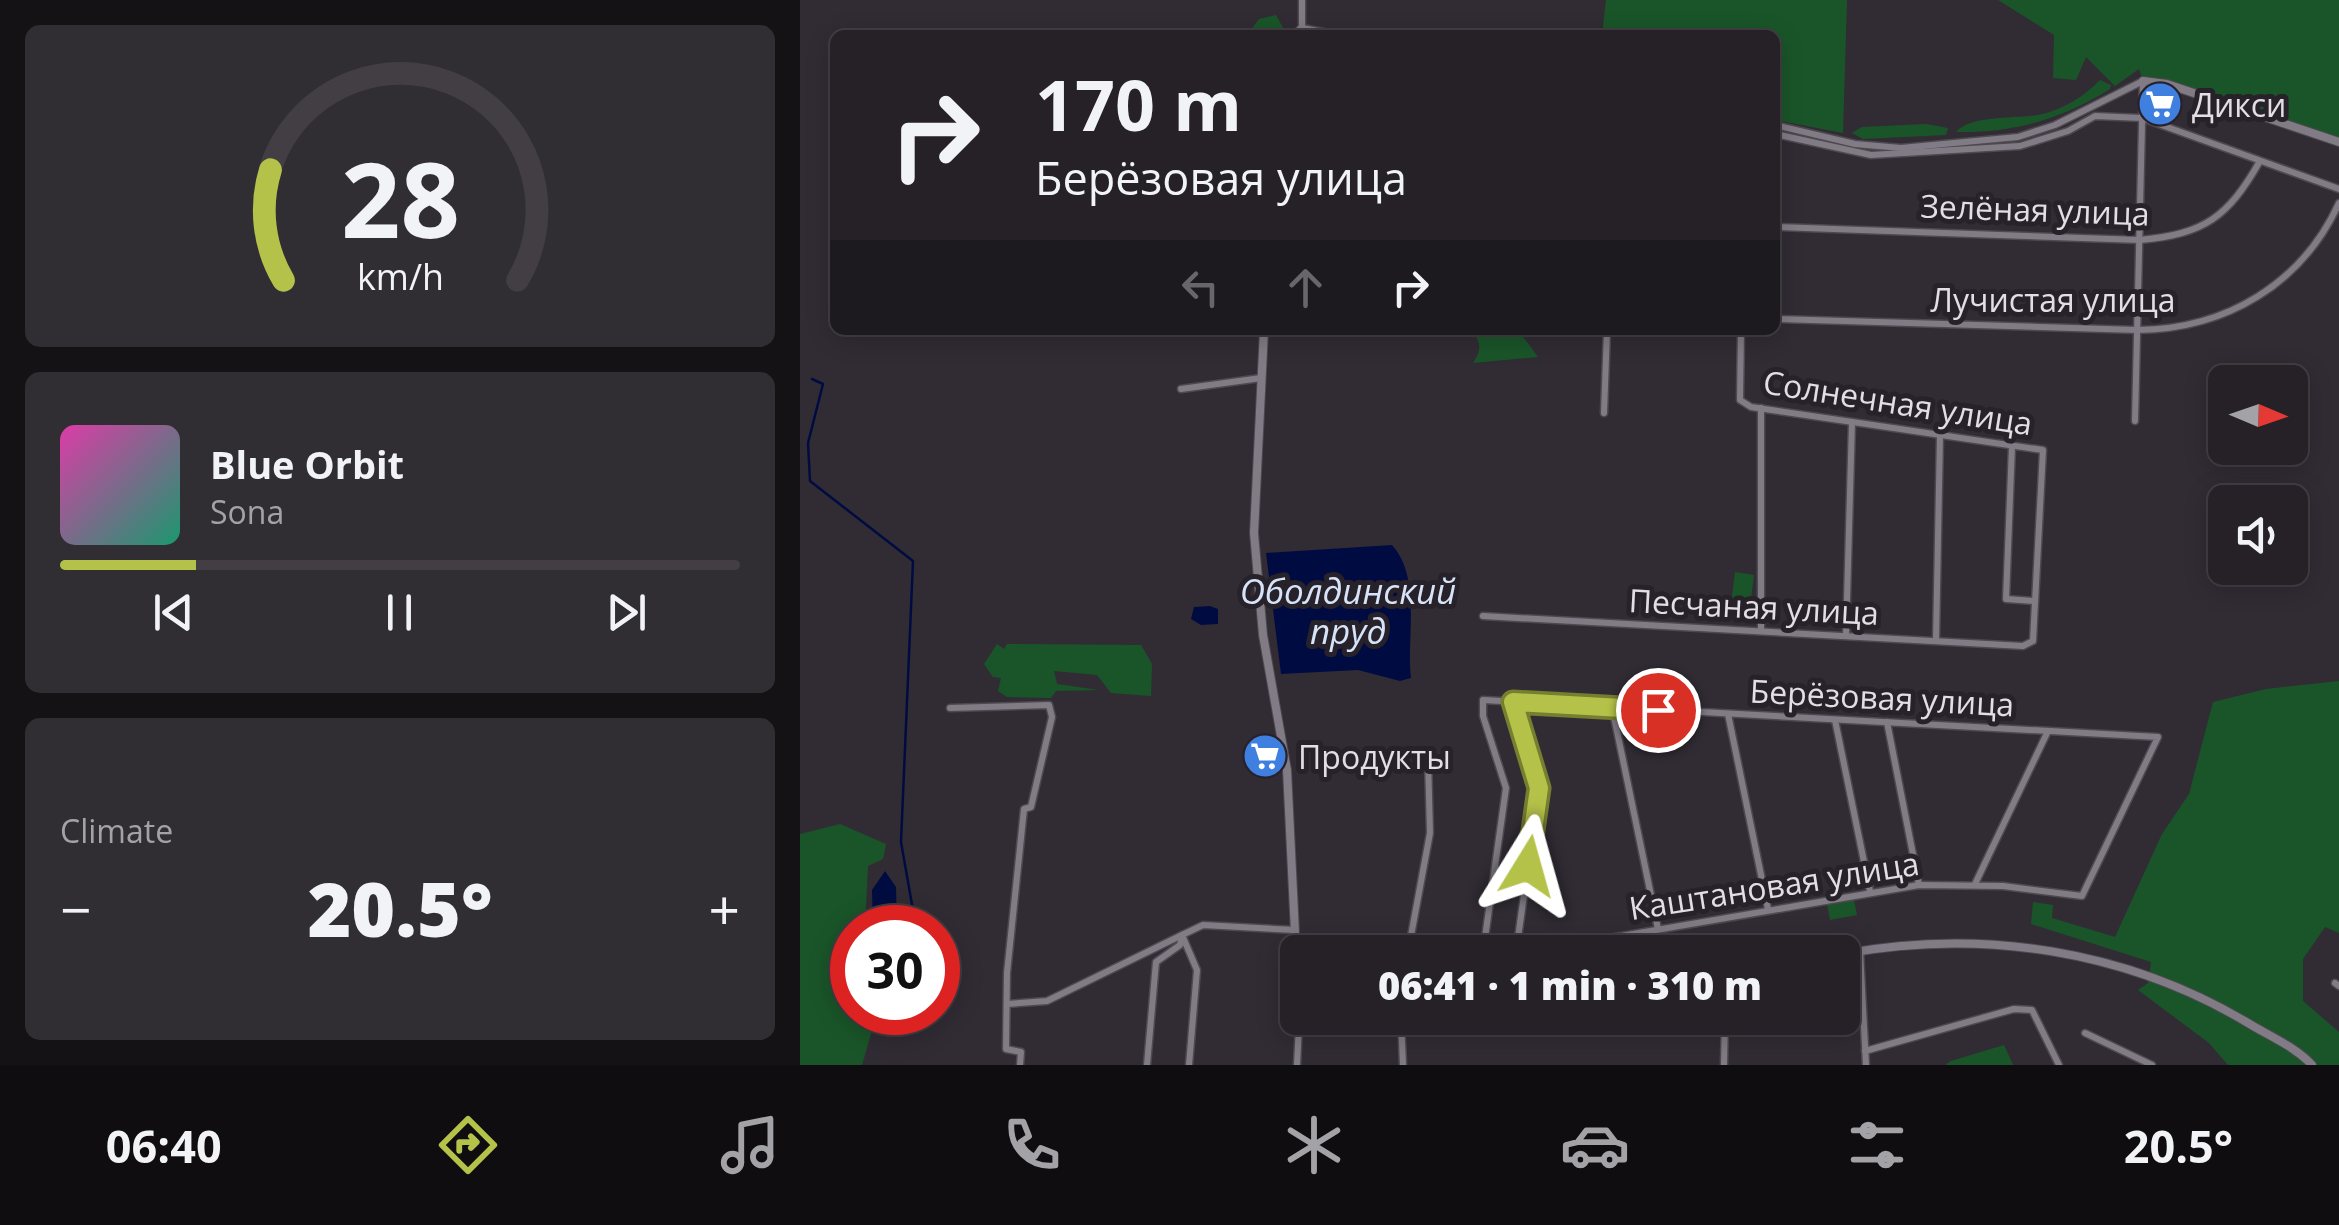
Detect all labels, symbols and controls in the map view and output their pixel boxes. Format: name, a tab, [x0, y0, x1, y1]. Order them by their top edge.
text: 170 m	[1035, 56, 1242, 152]
icon: right	[870, 70, 1000, 200]
supermarket icon: Дикси	[2137, 81, 2183, 127]
place label: Дикси	[2192, 83, 2286, 126]
text: 28	[341, 127, 459, 268]
text: Берёзовая улица	[1035, 147, 1407, 208]
street label: Зелёная улица	[1920, 184, 2150, 234]
text: km/h	[357, 252, 443, 300]
icon: left	[1173, 260, 1228, 315]
icon: ahead	[1278, 260, 1333, 315]
icon: right	[1383, 260, 1438, 315]
street label: Лучистая улица	[1931, 278, 2176, 321]
street label: Солнечная улица	[1760, 359, 2036, 445]
north arrow	[2208, 365, 2308, 465]
map controls	[2208, 365, 2308, 585]
text: Blue Orbit	[210, 438, 404, 490]
button: sound	[2208, 485, 2308, 585]
text: Sona	[210, 490, 284, 533]
water label: Оболдинский пруд	[1240, 567, 1456, 654]
street label: Песчаная улица	[1628, 578, 1880, 634]
icon: previous	[146, 585, 201, 640]
icon: pause	[372, 585, 427, 640]
icon: next	[599, 585, 654, 640]
pin	[1616, 668, 1701, 753]
street label: Берёзовая улица	[1749, 669, 2015, 725]
icon: arrive	[1631, 683, 1686, 738]
supermarket icon: Продукты	[1242, 733, 1288, 779]
place label: Продукты	[1298, 735, 1451, 778]
text: Climate	[60, 809, 173, 852]
position arrow	[1476, 814, 1580, 918]
street label: Каштановая улица	[1626, 841, 1922, 929]
text: 20.5°	[307, 857, 493, 959]
text: −	[60, 871, 91, 946]
text: +	[709, 871, 740, 946]
speed limit sign: 30	[830, 905, 960, 1035]
text: 06:41 · 1 min · 310 m	[1378, 959, 1762, 1011]
icon: directions	[433, 1110, 503, 1180]
icon: music	[715, 1110, 785, 1180]
icon: phone	[997, 1110, 1067, 1180]
icon: climate	[1279, 1110, 1349, 1180]
icon: car	[1560, 1110, 1630, 1180]
icon: filters	[1842, 1110, 1912, 1180]
text: 06:40	[106, 1115, 222, 1176]
text: 20.5°	[2124, 1115, 2233, 1176]

